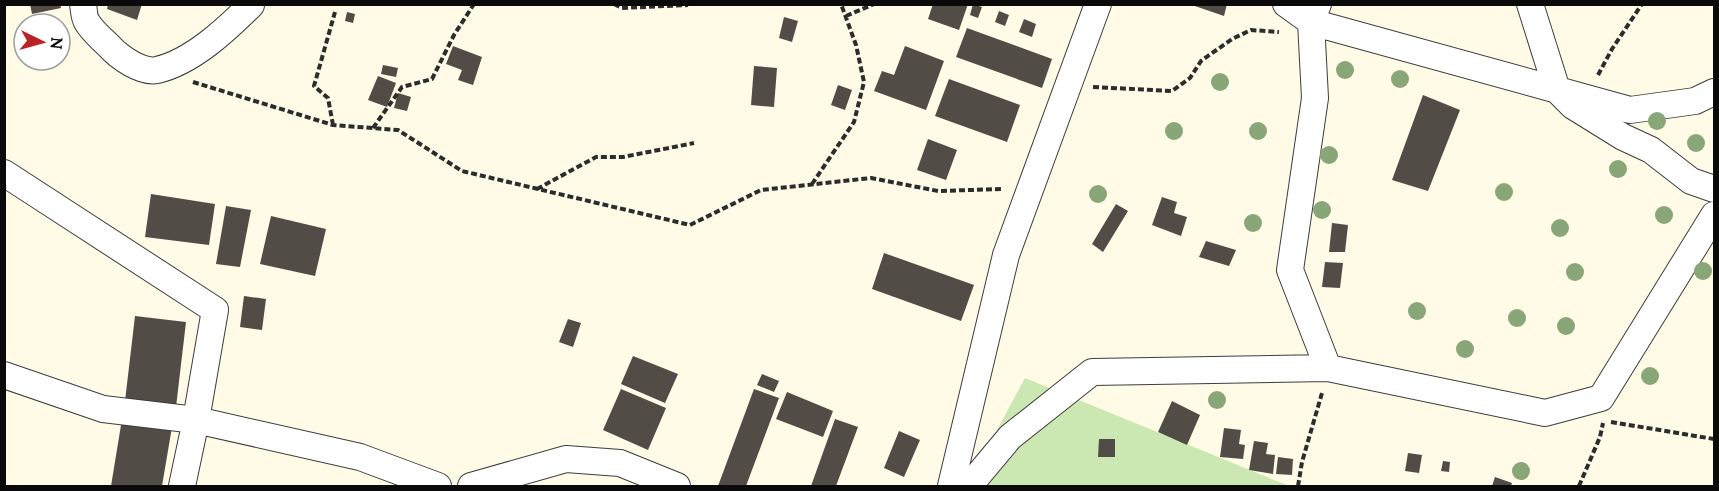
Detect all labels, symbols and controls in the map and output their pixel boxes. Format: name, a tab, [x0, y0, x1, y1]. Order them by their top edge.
north arrow	[12, 12, 72, 72]
text: N	[46, 36, 67, 50]

